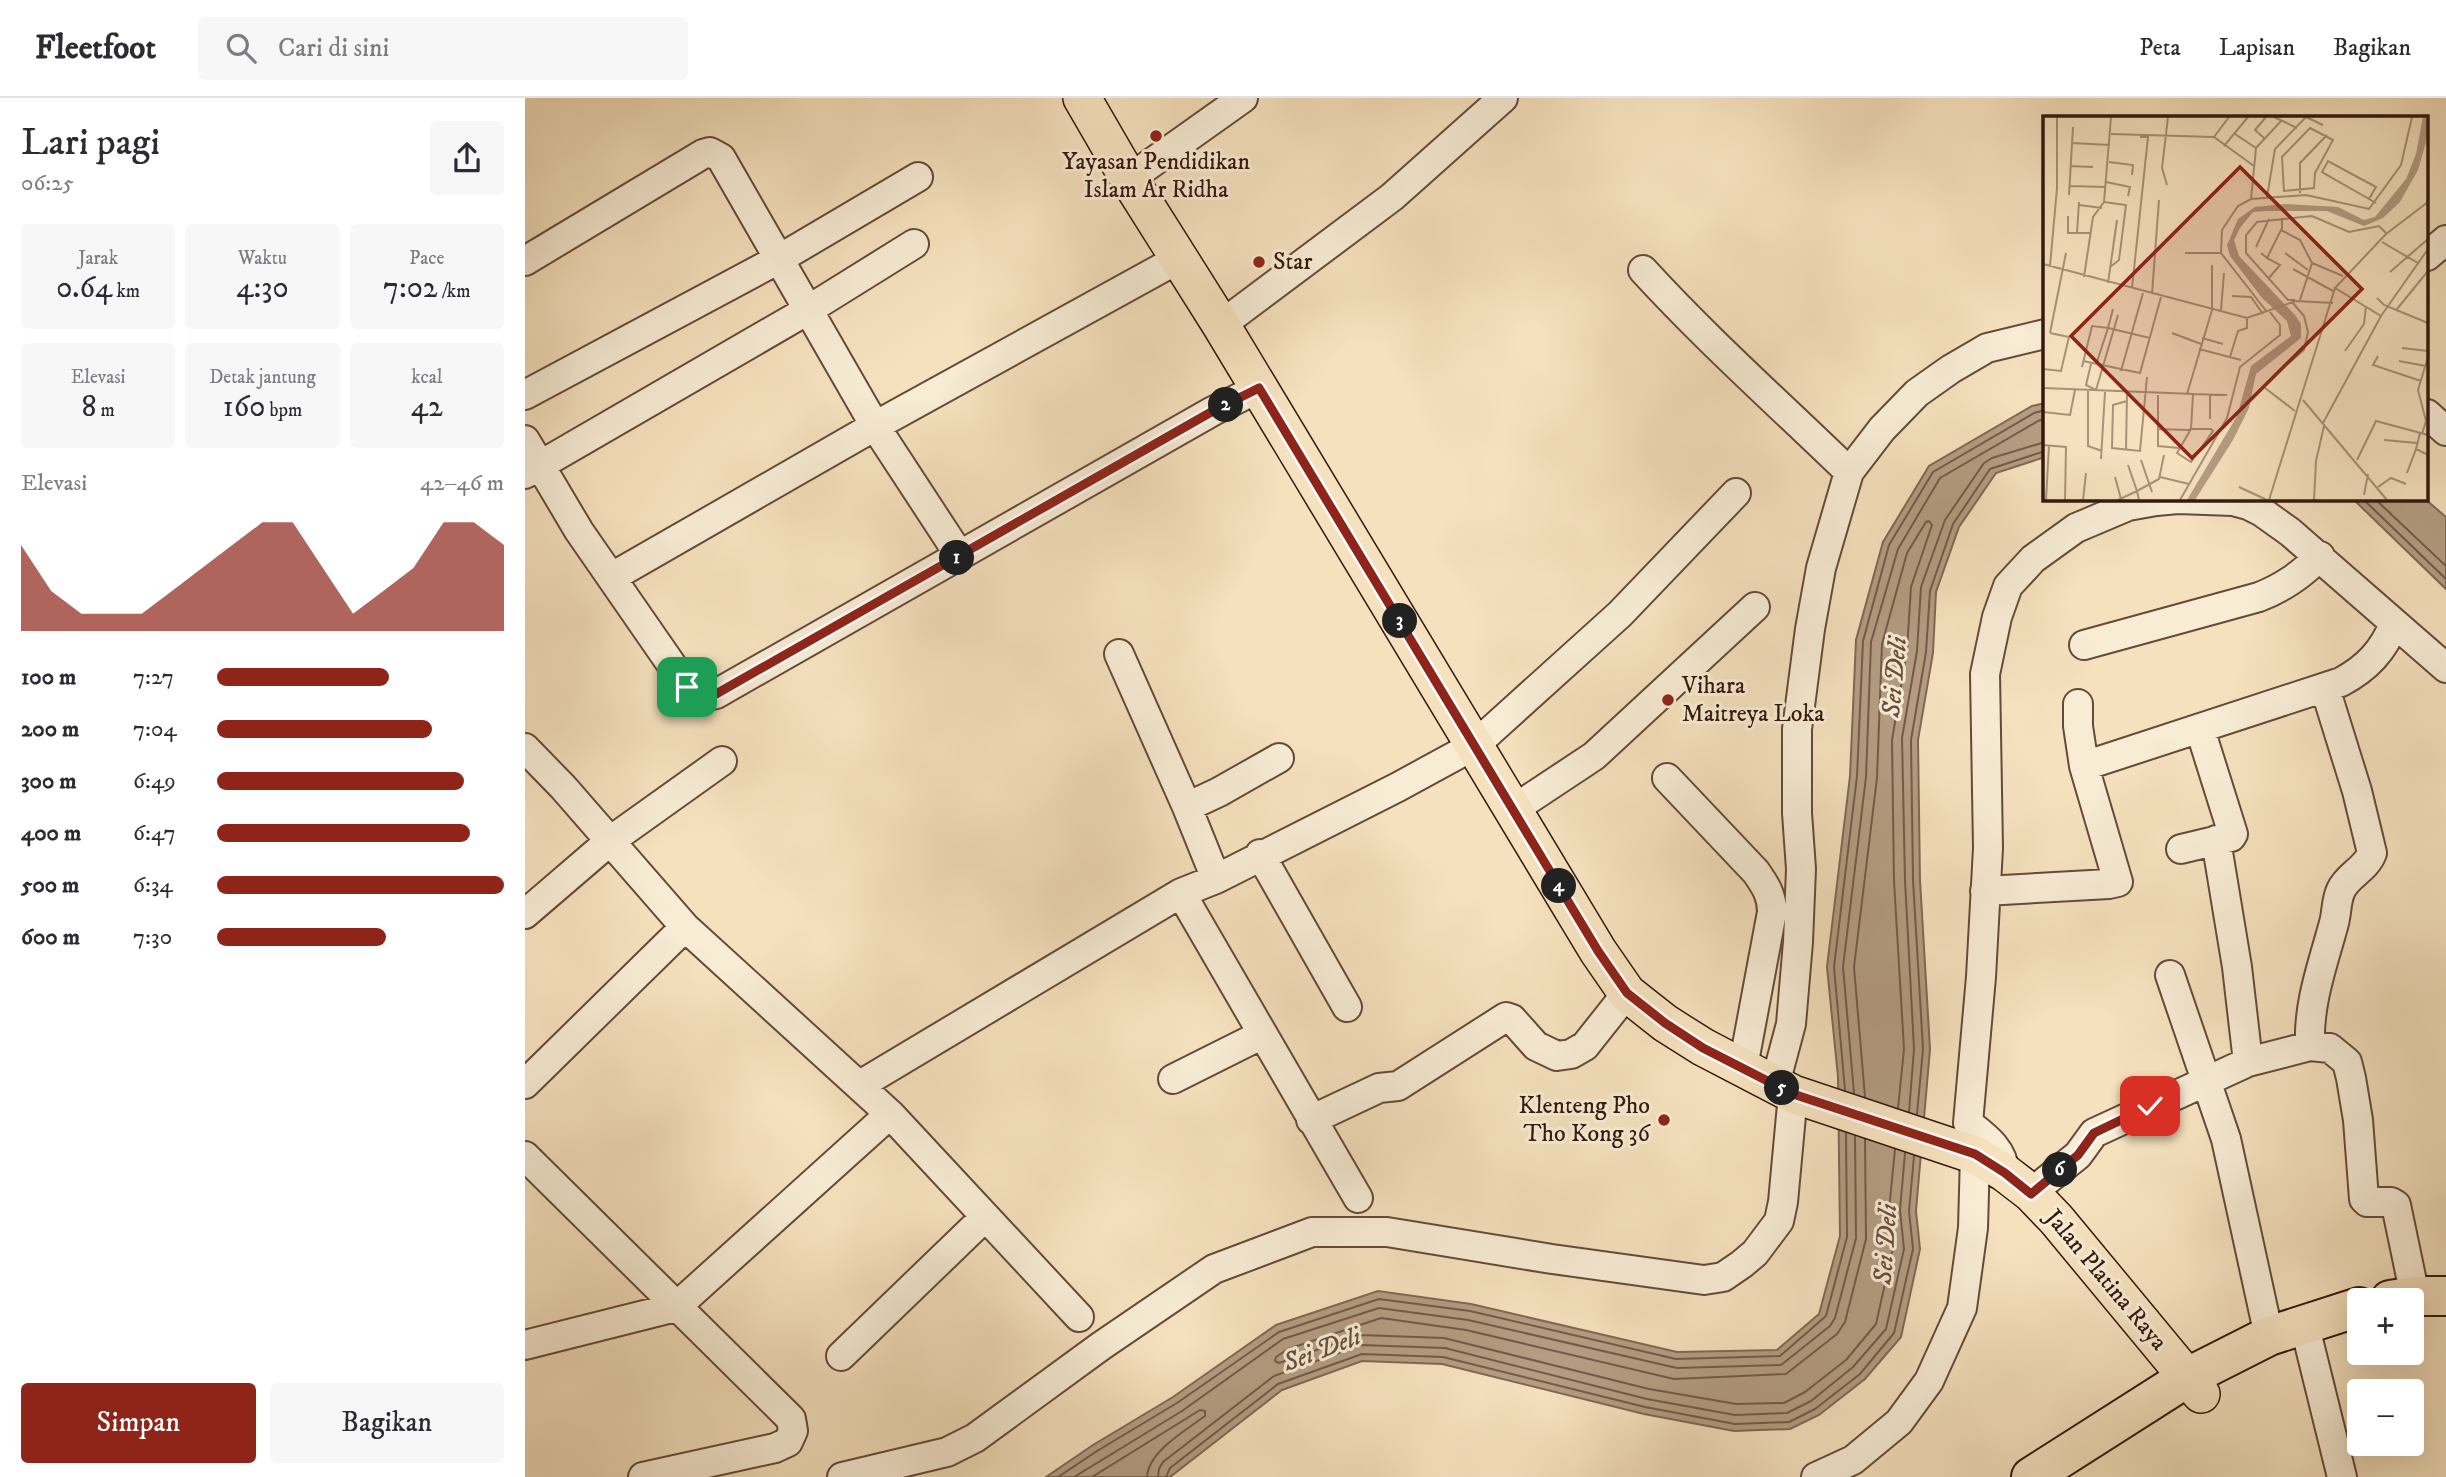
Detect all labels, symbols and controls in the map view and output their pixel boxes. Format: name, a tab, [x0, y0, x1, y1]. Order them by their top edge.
search box	[198, 17, 688, 80]
text: Fleetfoot	[35, 28, 156, 69]
icon: search	[222, 29, 260, 67]
text: Cari di sini	[278, 32, 389, 65]
text: Peta	[2139, 33, 2181, 63]
text: Lapisan	[2219, 33, 2295, 63]
text: Bagikan	[2333, 33, 2411, 63]
inset map	[2043, 116, 2429, 500]
text: Lari pagi	[21, 119, 160, 167]
button: share	[430, 121, 504, 195]
marker: Yayasan Pendidikan Islam Ar Ridha	[1148, 128, 1164, 144]
place label: Yayasan Pendidikan Islam Ar Ridha	[1062, 147, 1251, 205]
text: 06:25	[21, 169, 74, 198]
text: Jarak	[78, 247, 118, 270]
text: Waktu	[238, 247, 287, 270]
text: Pace	[409, 247, 444, 270]
place label: Star	[1273, 247, 1312, 277]
marker: Star	[1251, 254, 1267, 270]
text: 0.64	[56, 270, 112, 307]
text: 4:30	[236, 270, 289, 307]
text: 7:02	[383, 270, 438, 307]
text: km	[112, 280, 140, 303]
text: /km	[438, 280, 471, 303]
text: Elevasi	[71, 366, 125, 389]
text: Detak jantung	[209, 366, 316, 389]
text: kcal	[411, 366, 442, 389]
pin: 2	[1209, 388, 1243, 422]
text: 8	[81, 389, 96, 426]
text: 160	[223, 389, 265, 426]
text: 42	[411, 389, 443, 426]
text: 2	[1221, 393, 1230, 416]
text: m	[96, 399, 115, 422]
text: bpm	[265, 399, 302, 422]
text: Elevasi	[21, 469, 87, 498]
text: 42–46 m	[420, 469, 504, 498]
pin: 1	[939, 540, 975, 575]
text: 1	[953, 546, 960, 569]
pin: 3	[1383, 603, 1417, 638]
text: 3	[1396, 609, 1403, 632]
water label: Sei Deli	[1875, 633, 1915, 720]
pin	[657, 657, 717, 717]
text: 100 m	[21, 663, 76, 692]
text: 7:27	[133, 663, 174, 692]
icon: arrive	[668, 668, 706, 706]
place label: Vihara Maitreya Loka	[1681, 671, 1825, 729]
marker: Vihara Maitreya Loka	[1660, 692, 1676, 708]
text: 200 m	[21, 715, 79, 744]
text: 7:04	[133, 715, 177, 744]
text: 300 m	[21, 767, 77, 796]
text: 6:49	[133, 767, 176, 796]
text: 400 m	[21, 819, 81, 848]
text: 6:47	[133, 819, 176, 848]
pin: 4	[1541, 868, 1577, 904]
text: 500 m	[21, 871, 79, 900]
text: 6:34	[133, 871, 173, 900]
text: 4	[1553, 874, 1564, 897]
text: 600 m	[21, 923, 80, 952]
text: 7:30	[133, 923, 172, 952]
pin: 5	[1765, 1070, 1799, 1105]
text: 5	[1777, 1076, 1786, 1099]
pin	[2120, 1076, 2180, 1136]
icon: check	[2131, 1087, 2169, 1125]
place label: Klenteng Pho Tho Kong 36	[1519, 1091, 1652, 1149]
marker: Klenteng Pho Tho Kong 36	[1656, 1112, 1672, 1128]
pin: 6	[2043, 1152, 2077, 1188]
text: 6	[2055, 1158, 2064, 1181]
water label: Sei Deli	[1867, 1200, 1905, 1287]
street label: Jalan Platina Raya	[2037, 1202, 2174, 1357]
map controls	[2347, 1288, 2424, 1456]
button: +	[2347, 1288, 2424, 1365]
water label: Sei Deli	[1277, 1319, 1368, 1380]
button: −	[2347, 1379, 2424, 1456]
button: Simpan	[21, 1383, 256, 1463]
button: Bagikan	[270, 1383, 504, 1463]

